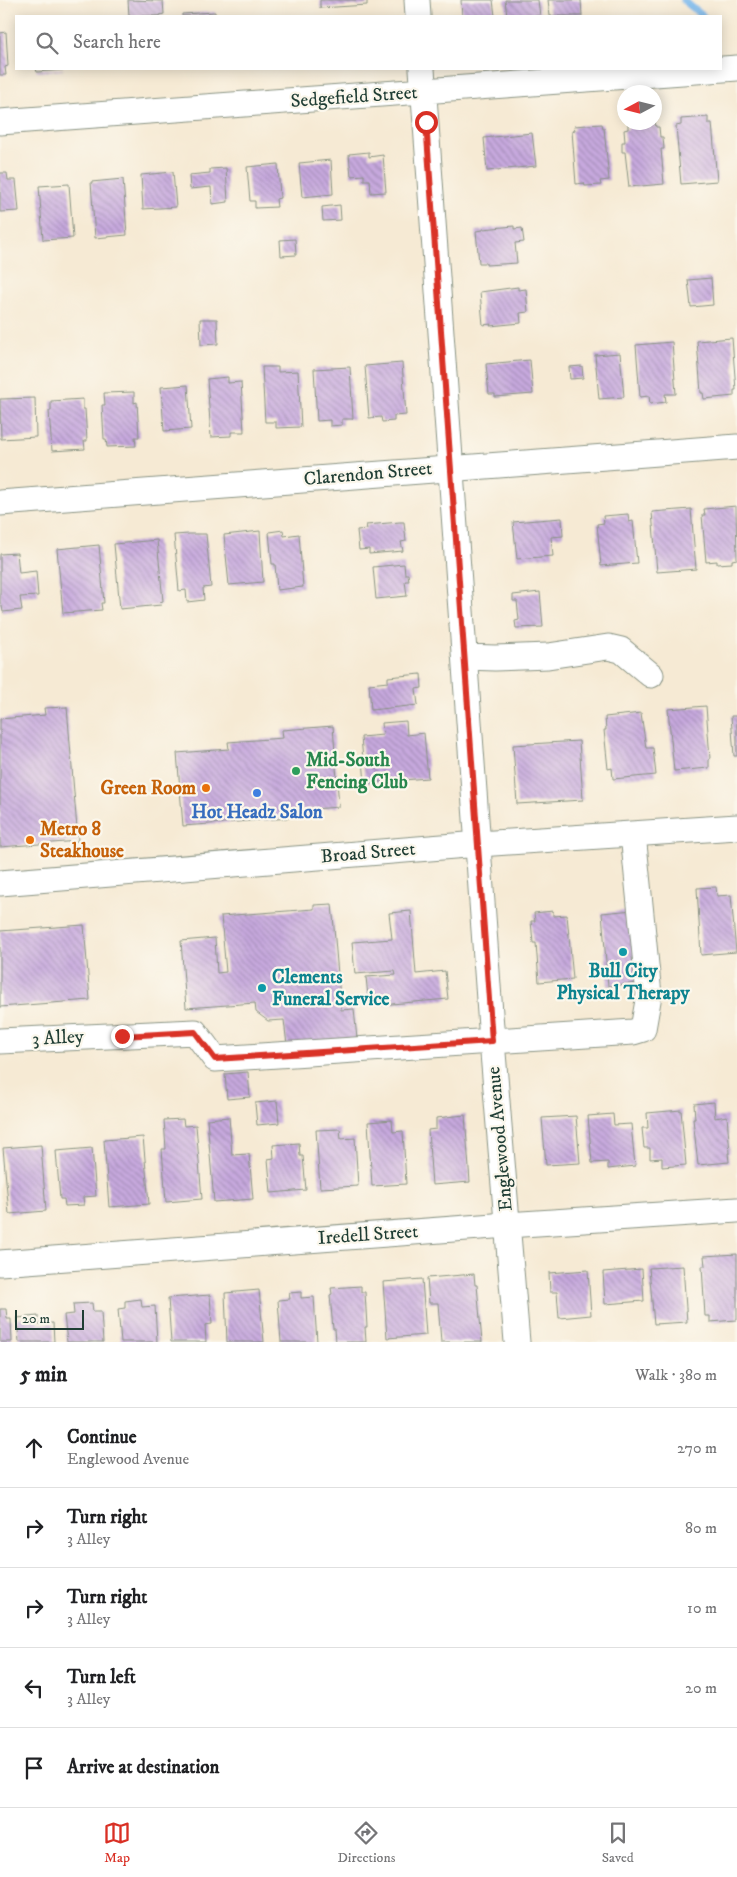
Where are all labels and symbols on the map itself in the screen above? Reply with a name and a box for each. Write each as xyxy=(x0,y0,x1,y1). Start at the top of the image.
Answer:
street label: Sedgefield Street xyxy=(290,81,418,113)
north arrow xyxy=(617,85,662,130)
route start xyxy=(415,111,438,134)
street label: Clarendon Street xyxy=(303,457,433,491)
place label: Mid-South Fencing Club xyxy=(306,749,408,794)
marker: Mid-South Fencing Club xyxy=(290,765,302,777)
place label: Green Room xyxy=(101,777,197,800)
marker: Green Room xyxy=(200,782,212,794)
marker: Hot Headz Salon xyxy=(251,787,263,799)
place label: Hot Headz Salon xyxy=(191,801,324,824)
place label: Metro 8 Steakhouse xyxy=(40,818,124,863)
marker: Metro 8 Steakhouse xyxy=(24,834,36,846)
street label: Broad Street xyxy=(320,837,416,869)
marker: Bull City Physical Therapy xyxy=(617,946,629,958)
place label: Bull City Physical Therapy xyxy=(557,960,690,1005)
place label: Clements Funeral Service xyxy=(272,966,390,1011)
marker: Clements Funeral Service xyxy=(256,982,268,994)
street label: 3 Alley xyxy=(32,1025,85,1051)
route end xyxy=(111,1025,134,1048)
street label: Englewood Avenue xyxy=(482,1066,518,1212)
street label: Iredell Street xyxy=(317,1220,419,1250)
scale bar xyxy=(15,1307,84,1330)

